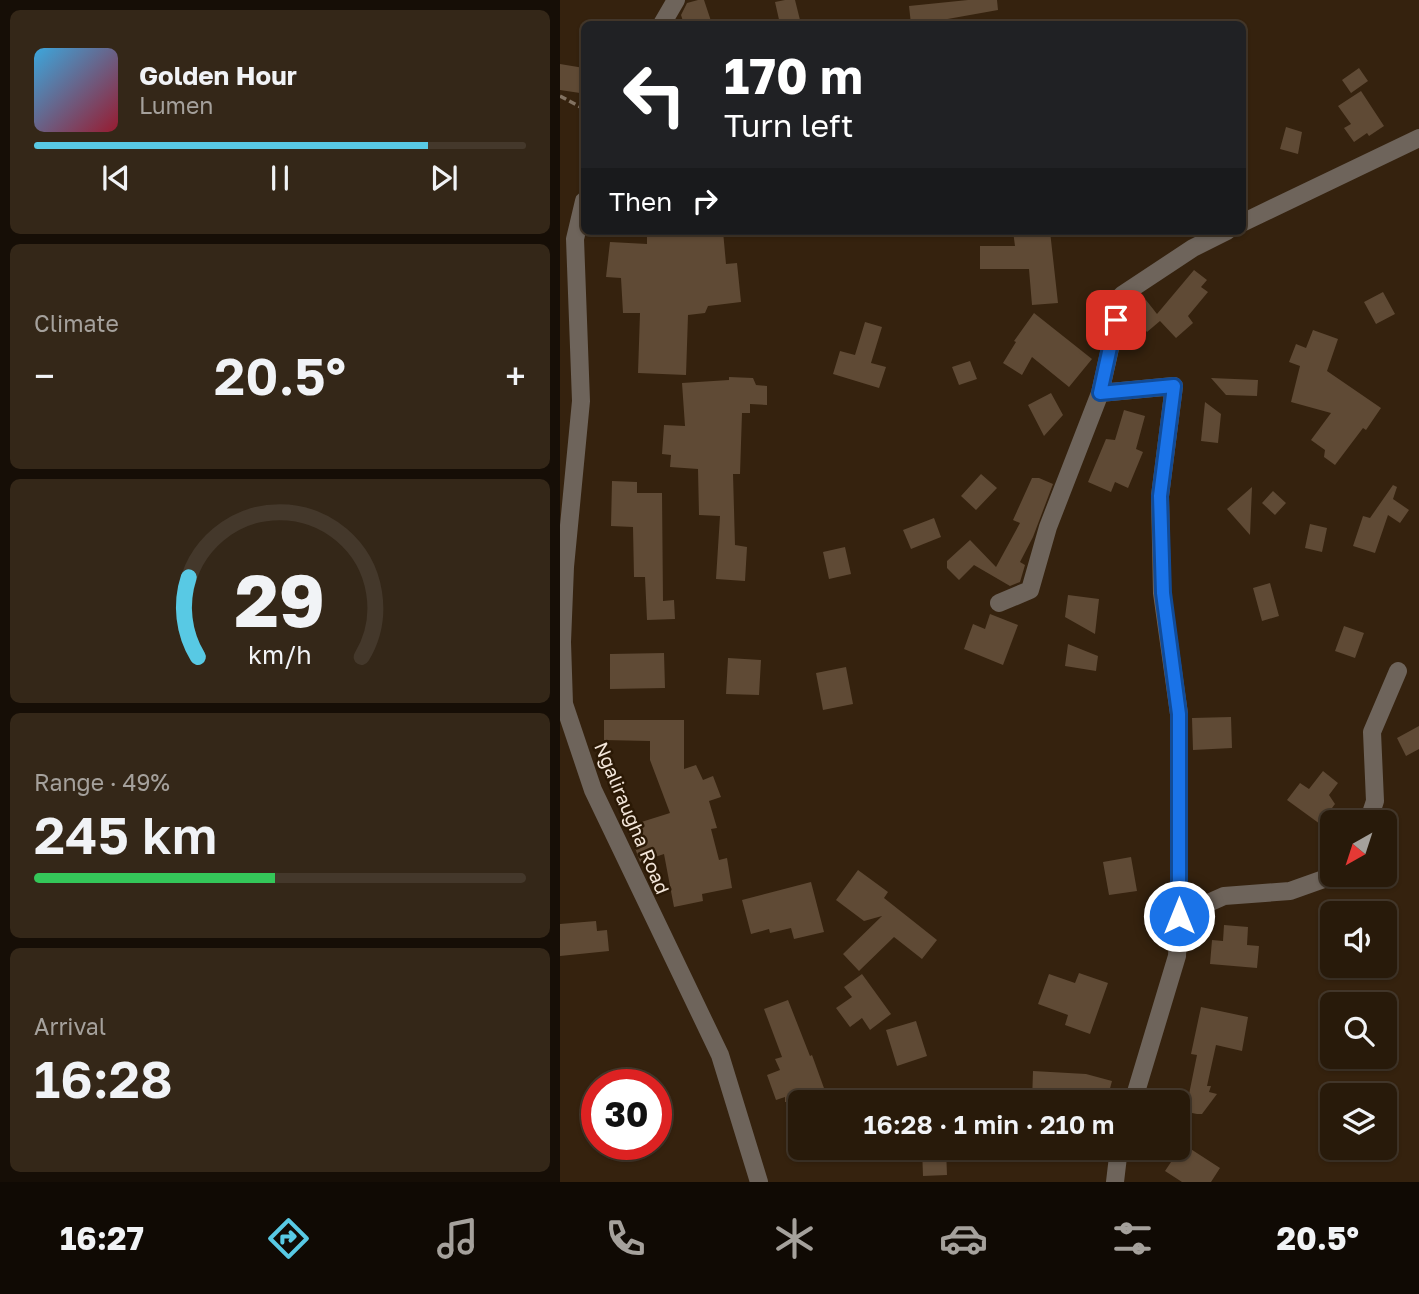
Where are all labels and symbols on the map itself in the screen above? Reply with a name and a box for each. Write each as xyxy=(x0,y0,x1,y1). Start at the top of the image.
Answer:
pin xyxy=(1086,290,1146,350)
street label: Ngaliraugha Road xyxy=(590,738,675,897)
north arrow xyxy=(1320,810,1396,887)
position arrow xyxy=(1142,879,1216,953)
speed limit sign: 30 xyxy=(581,1069,672,1160)

